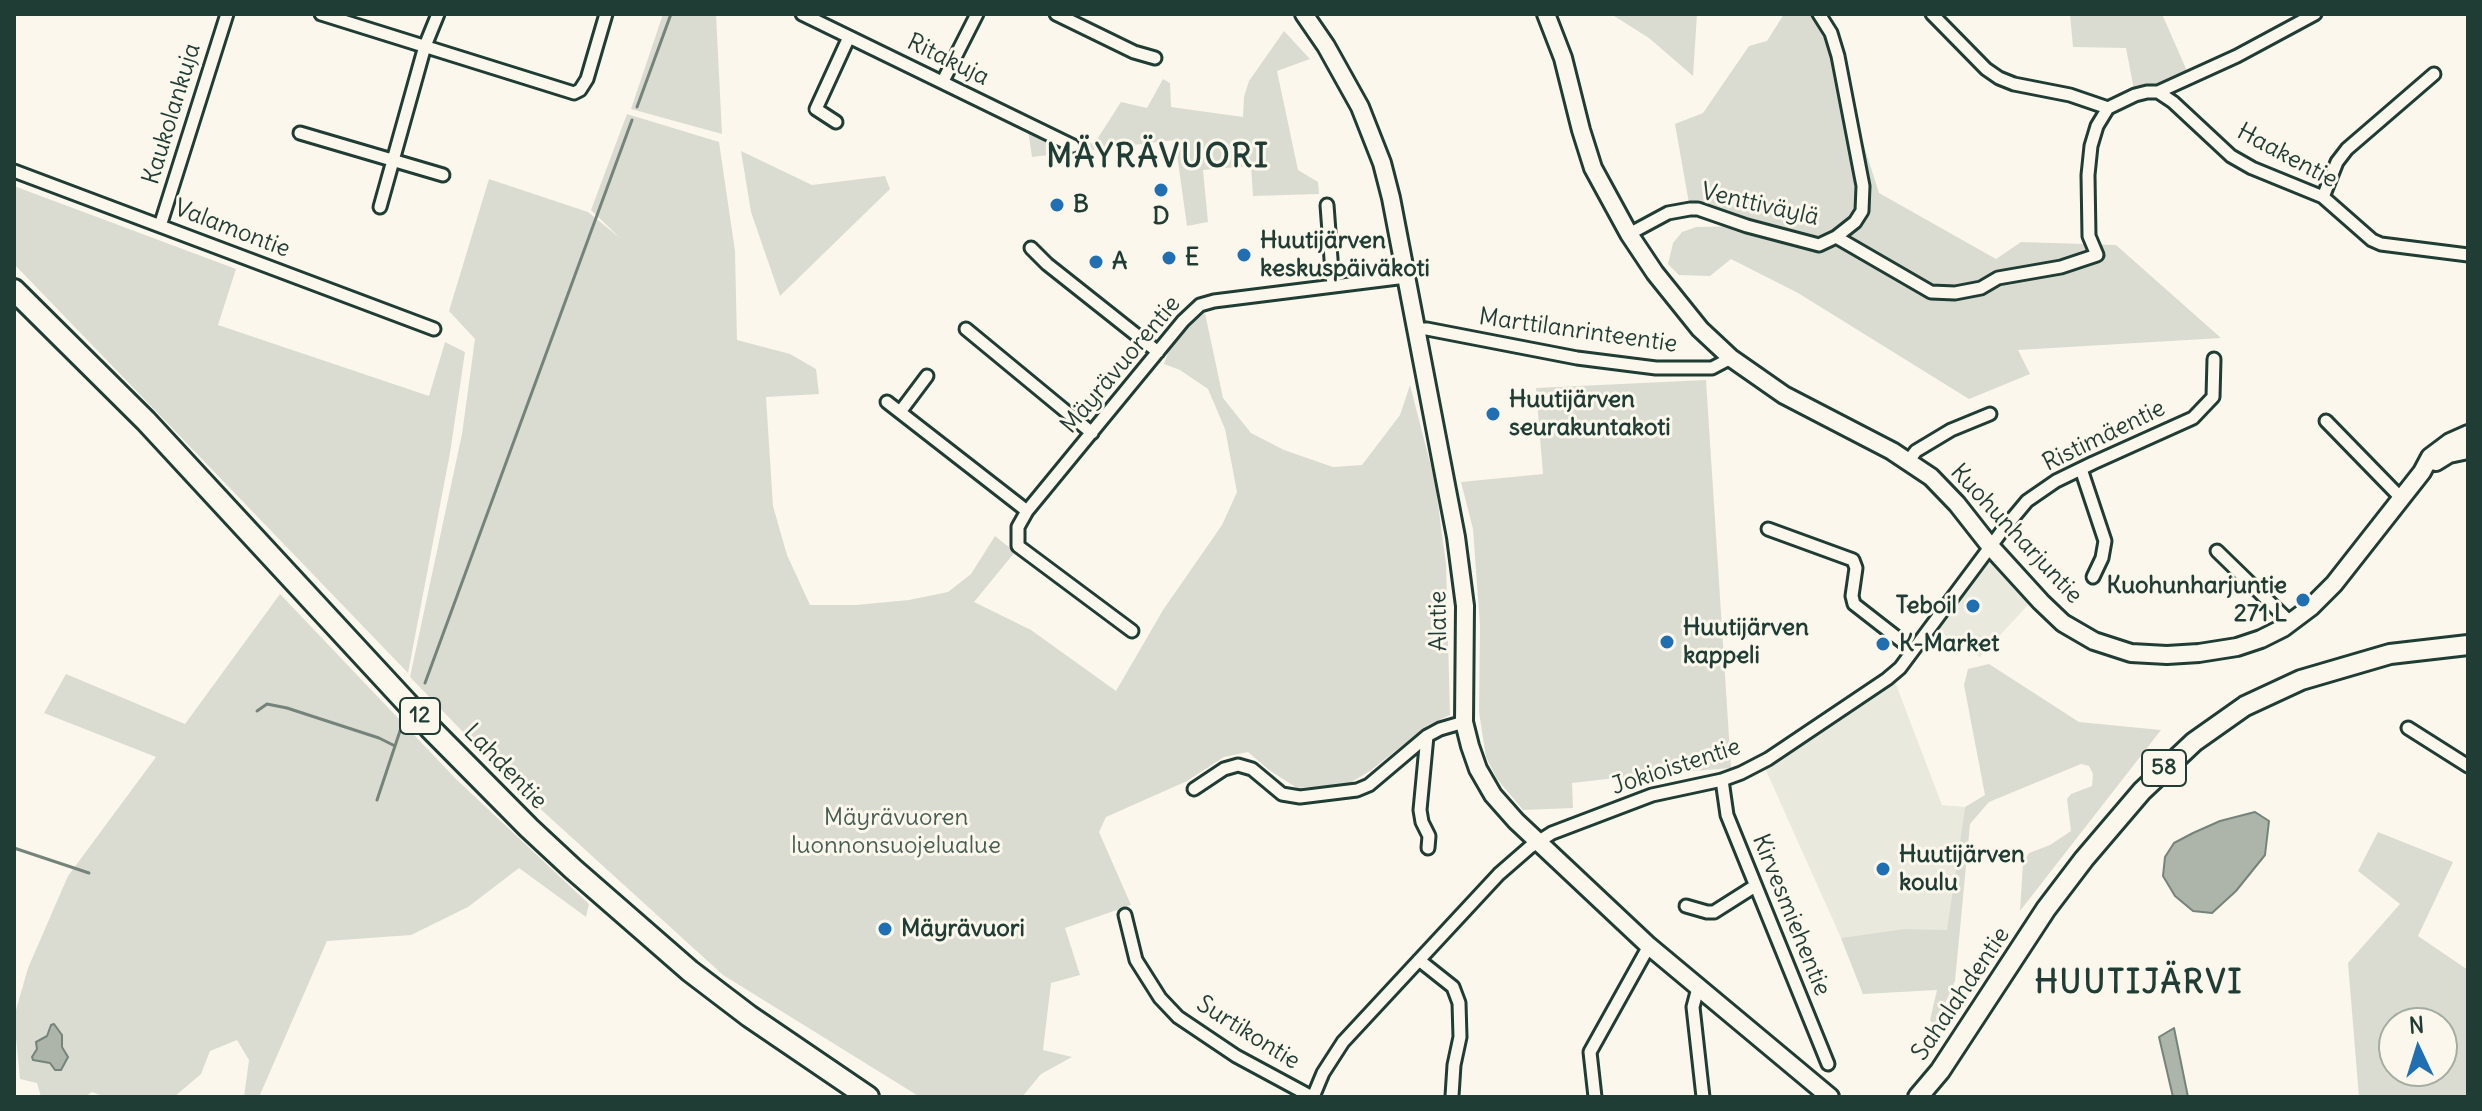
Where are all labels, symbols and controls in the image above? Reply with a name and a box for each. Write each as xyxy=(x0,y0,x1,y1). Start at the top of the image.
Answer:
street label: Ritakuja xyxy=(902,28,994,92)
street label: Kaukolankuja xyxy=(137,40,207,188)
street label: Haakentie xyxy=(2232,118,2342,194)
district label: MÄYRÄVUORI xyxy=(1046,139,1270,177)
street label: Venttiväylä xyxy=(1698,177,1822,233)
marker: D xyxy=(1152,181,1170,199)
place label: B xyxy=(1073,191,1089,219)
street label: Valamontie xyxy=(170,194,294,264)
marker: B xyxy=(1048,196,1066,214)
place label: D xyxy=(1152,203,1170,231)
place label: Huutijärven keskuspäiväkoti xyxy=(1260,227,1430,283)
place label: E xyxy=(1185,244,1199,272)
marker: Huutijärven keskuspäiväkoti xyxy=(1235,246,1253,264)
place label: A xyxy=(1112,248,1127,276)
marker: E xyxy=(1160,249,1178,267)
marker: A xyxy=(1087,253,1105,271)
street label: Mäyrävuorentie xyxy=(1055,290,1187,440)
street label: Marttilanrinteentie xyxy=(1477,303,1679,359)
place label: Huutijärven seurakuntakoti xyxy=(1509,386,1671,442)
street label: Ristimäentie xyxy=(2038,394,2170,478)
marker: Huutijärven seurakuntakoti xyxy=(1484,405,1502,423)
street label: Kuohunharjuntie xyxy=(1944,458,2088,610)
place label: Kuohunharjuntie 271 L xyxy=(2107,572,2287,628)
street label: Alatie xyxy=(1424,590,1454,652)
marker: Kuohunharjuntie 271 L xyxy=(2294,591,2312,609)
place label: Teboil xyxy=(1896,592,1957,620)
marker: Teboil xyxy=(1964,597,1982,615)
place label: Huutijärven kappeli xyxy=(1683,614,1809,670)
place label: K-Market xyxy=(1899,630,1999,658)
marker: Huutijärven kappeli xyxy=(1658,633,1676,651)
marker: K-Market xyxy=(1874,635,1892,653)
road number: 12 xyxy=(400,698,440,734)
street label: Lahdentie xyxy=(457,718,553,816)
street label: Jokioistentie xyxy=(1608,733,1744,801)
road number: 58 xyxy=(2142,750,2186,786)
park label: Mäyrävuoren luonnonsuojelualue xyxy=(791,804,1001,860)
street label: Kirvesmiehentie xyxy=(1745,830,1837,1000)
place label: Huutijärven koulu xyxy=(1899,841,2025,897)
marker: Huutijärven koulu xyxy=(1874,860,1892,878)
place label: Mäyrävuori xyxy=(901,915,1025,943)
marker: Mäyrävuori xyxy=(876,920,894,938)
street label: Sahalahdentie xyxy=(1906,922,2016,1066)
district label: HUUTIJÄRVI xyxy=(2035,965,2243,1003)
street label: Surtikontie xyxy=(1191,990,1305,1076)
north arrow xyxy=(2378,1007,2458,1087)
text: N xyxy=(2408,1011,2425,1040)

